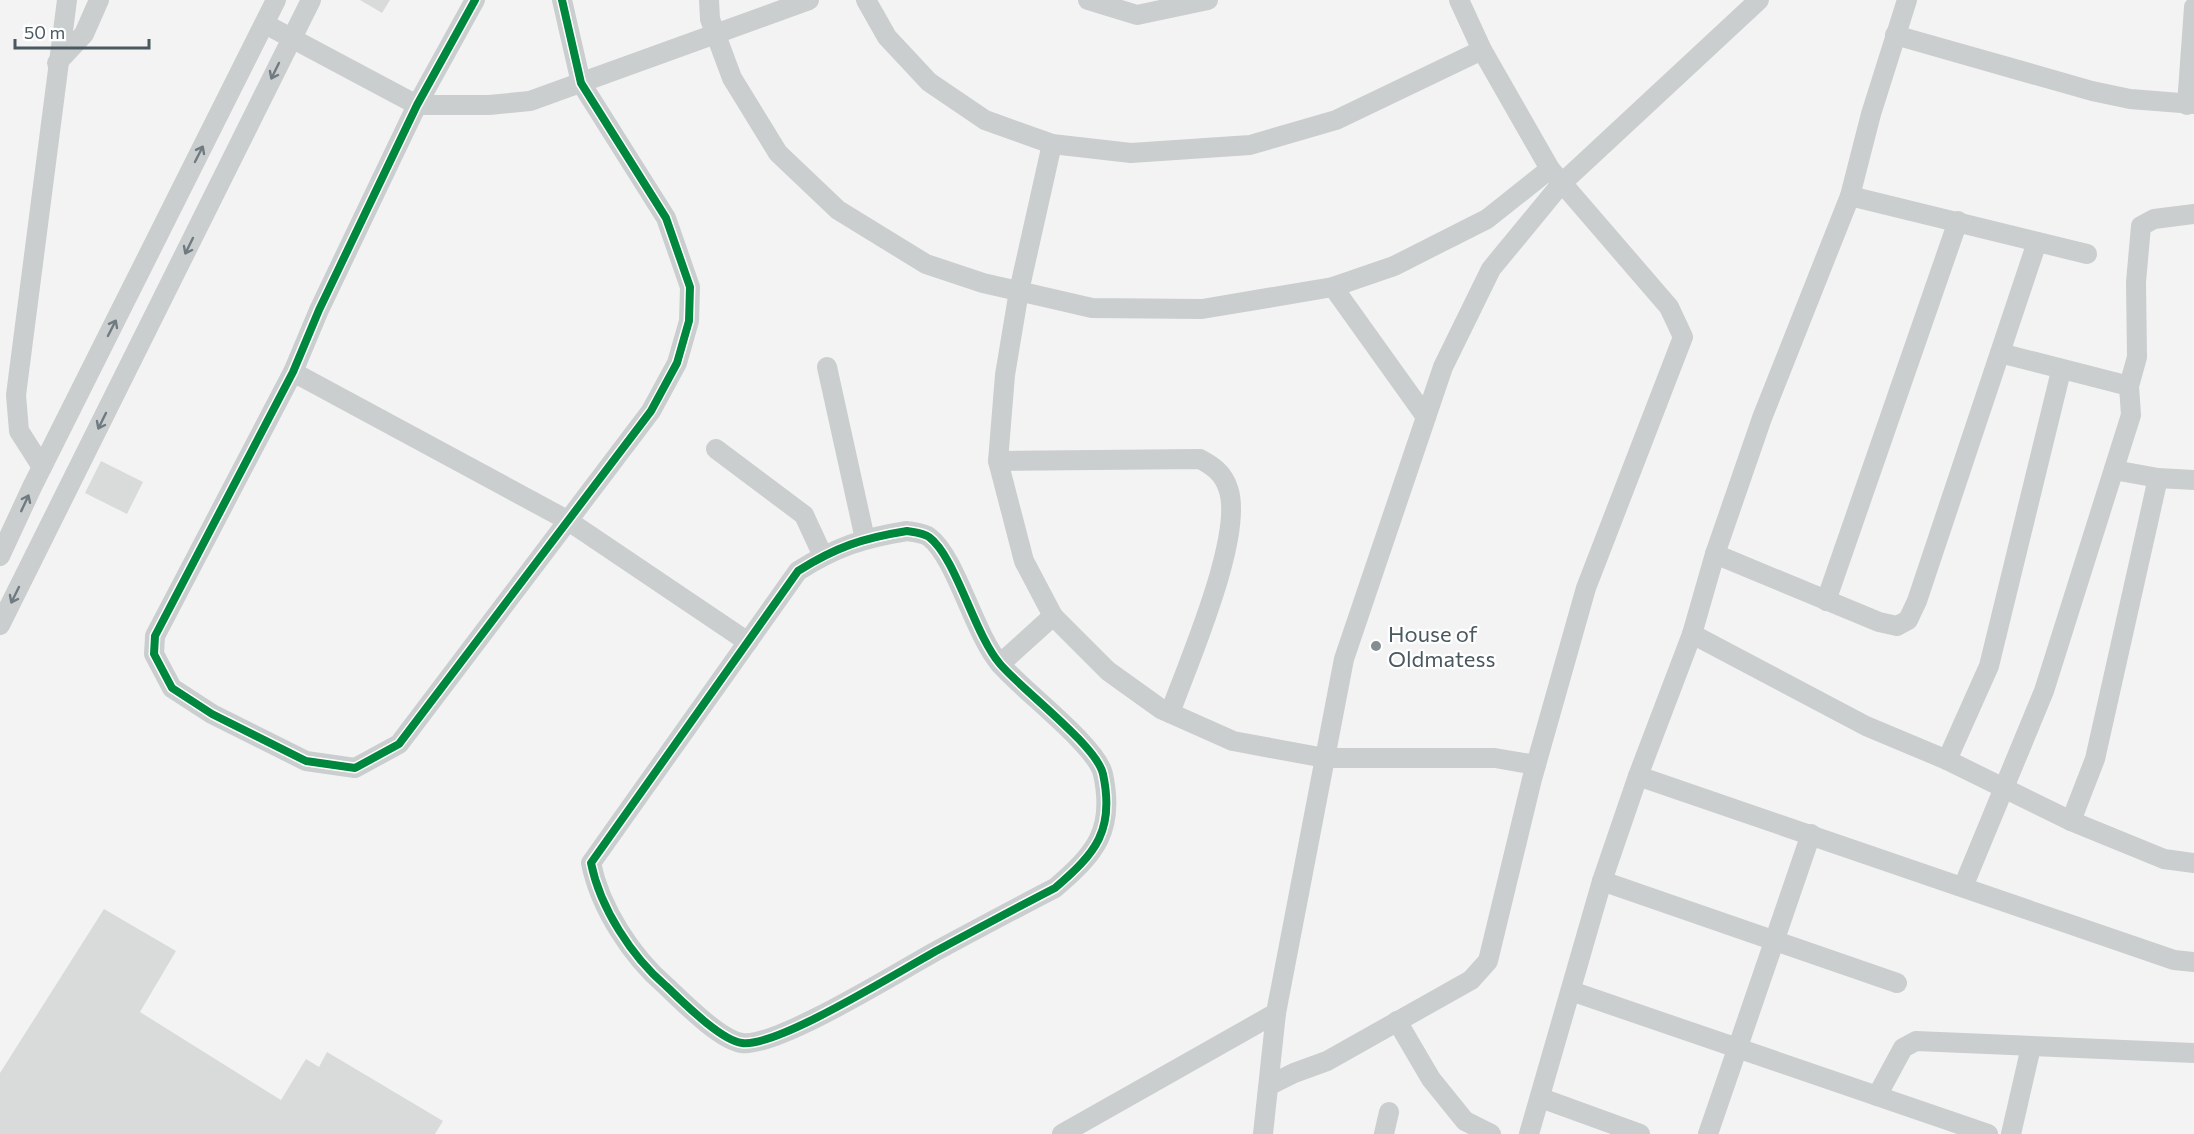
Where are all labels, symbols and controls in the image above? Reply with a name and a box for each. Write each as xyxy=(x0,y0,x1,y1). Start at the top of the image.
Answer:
scale bar xyxy=(15,12,148,50)
text: 50 m xyxy=(24,21,65,43)
one-way arrow xyxy=(269,62,281,80)
one-way arrow xyxy=(194,145,206,163)
one-way arrow xyxy=(182,236,194,254)
one-way arrow xyxy=(106,320,118,338)
one-way arrow xyxy=(96,411,107,429)
one-way arrow xyxy=(19,494,31,512)
one-way arrow xyxy=(8,586,20,604)
place label: House of Oldmatess xyxy=(1388,620,1495,672)
marker: House of Oldmatess xyxy=(1369,639,1383,653)

